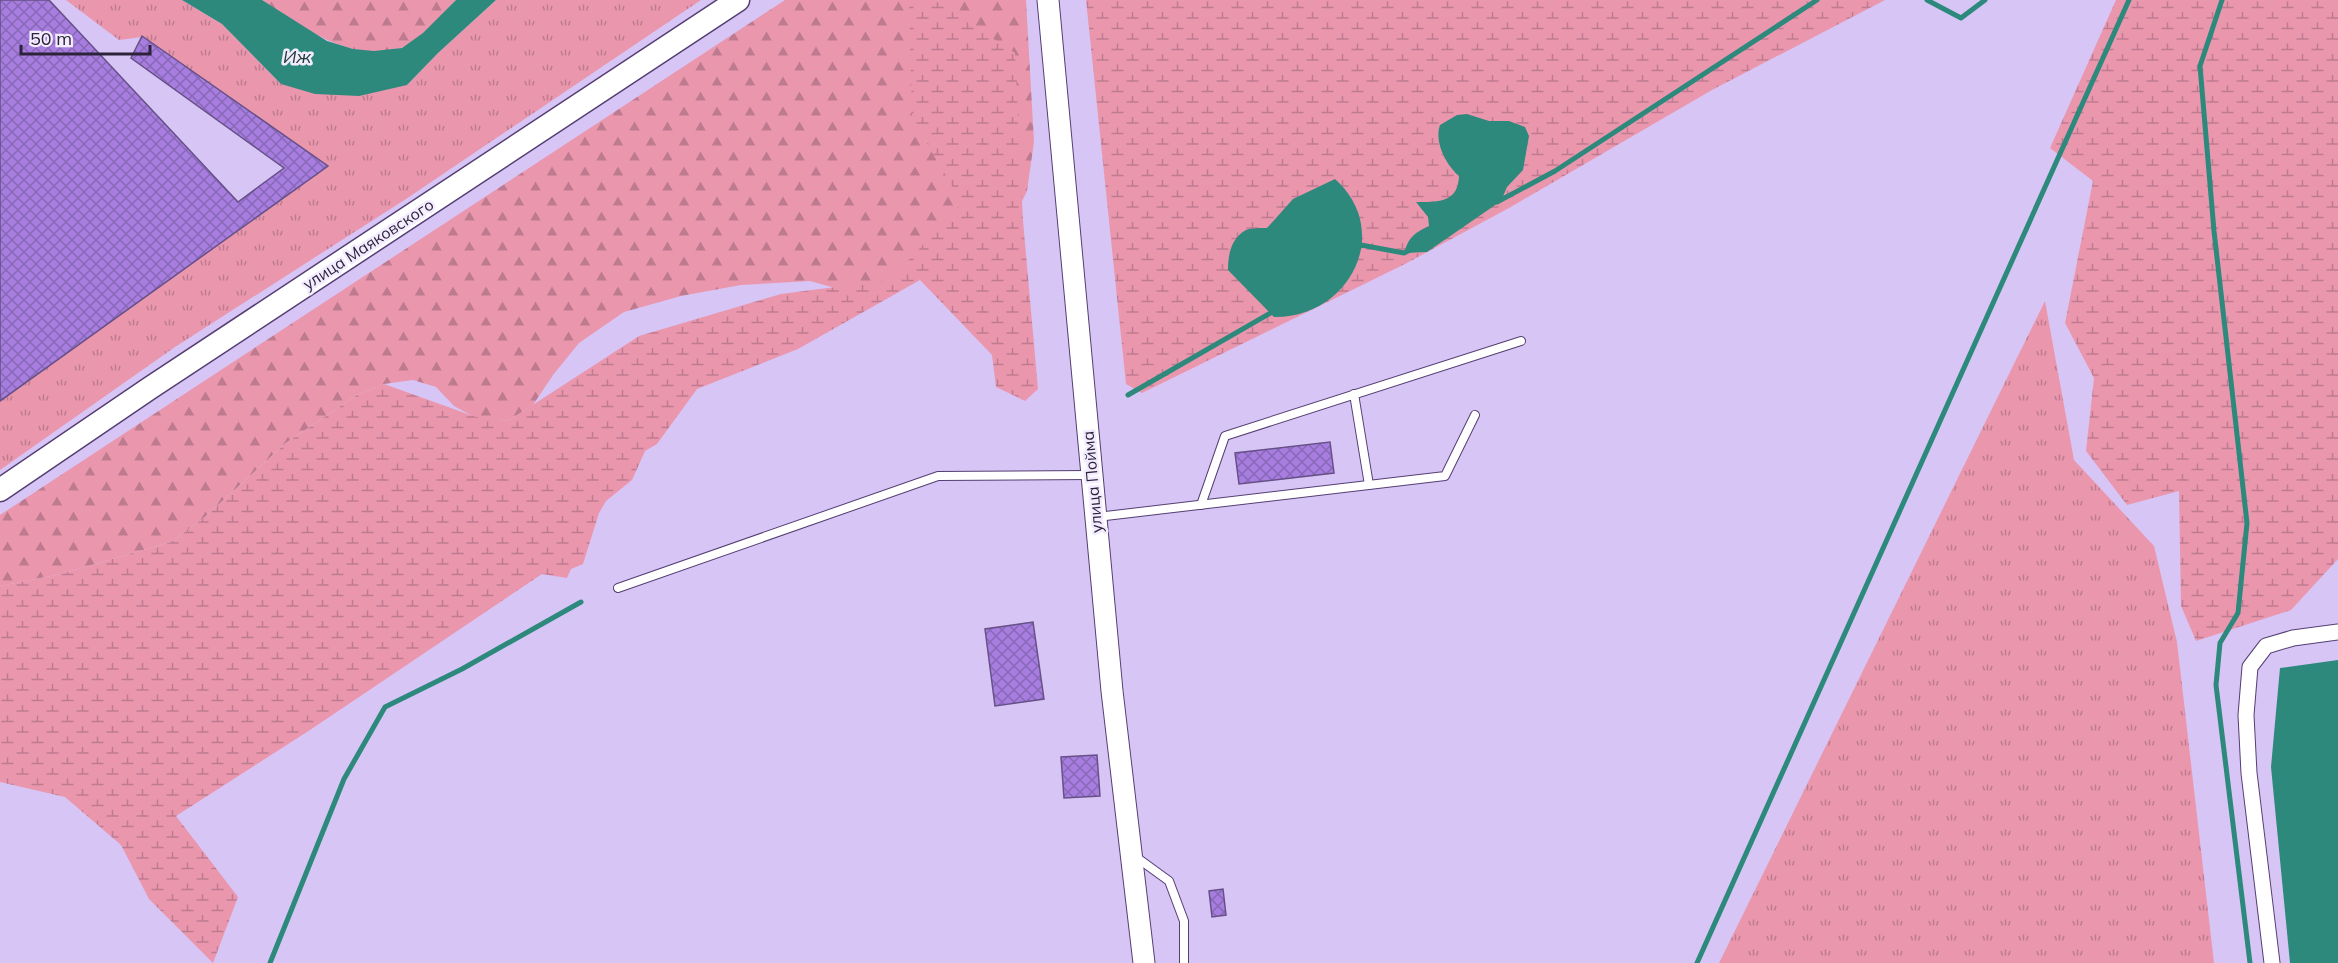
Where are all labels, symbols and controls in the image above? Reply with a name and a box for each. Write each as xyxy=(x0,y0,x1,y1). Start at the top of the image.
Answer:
scale bar xyxy=(21,18,150,56)
text: 50 m xyxy=(30,27,72,50)
water label: Иж xyxy=(283,45,311,68)
street label: улица Маяковского xyxy=(299,194,437,294)
street label: улица Пойма xyxy=(1078,430,1106,534)

